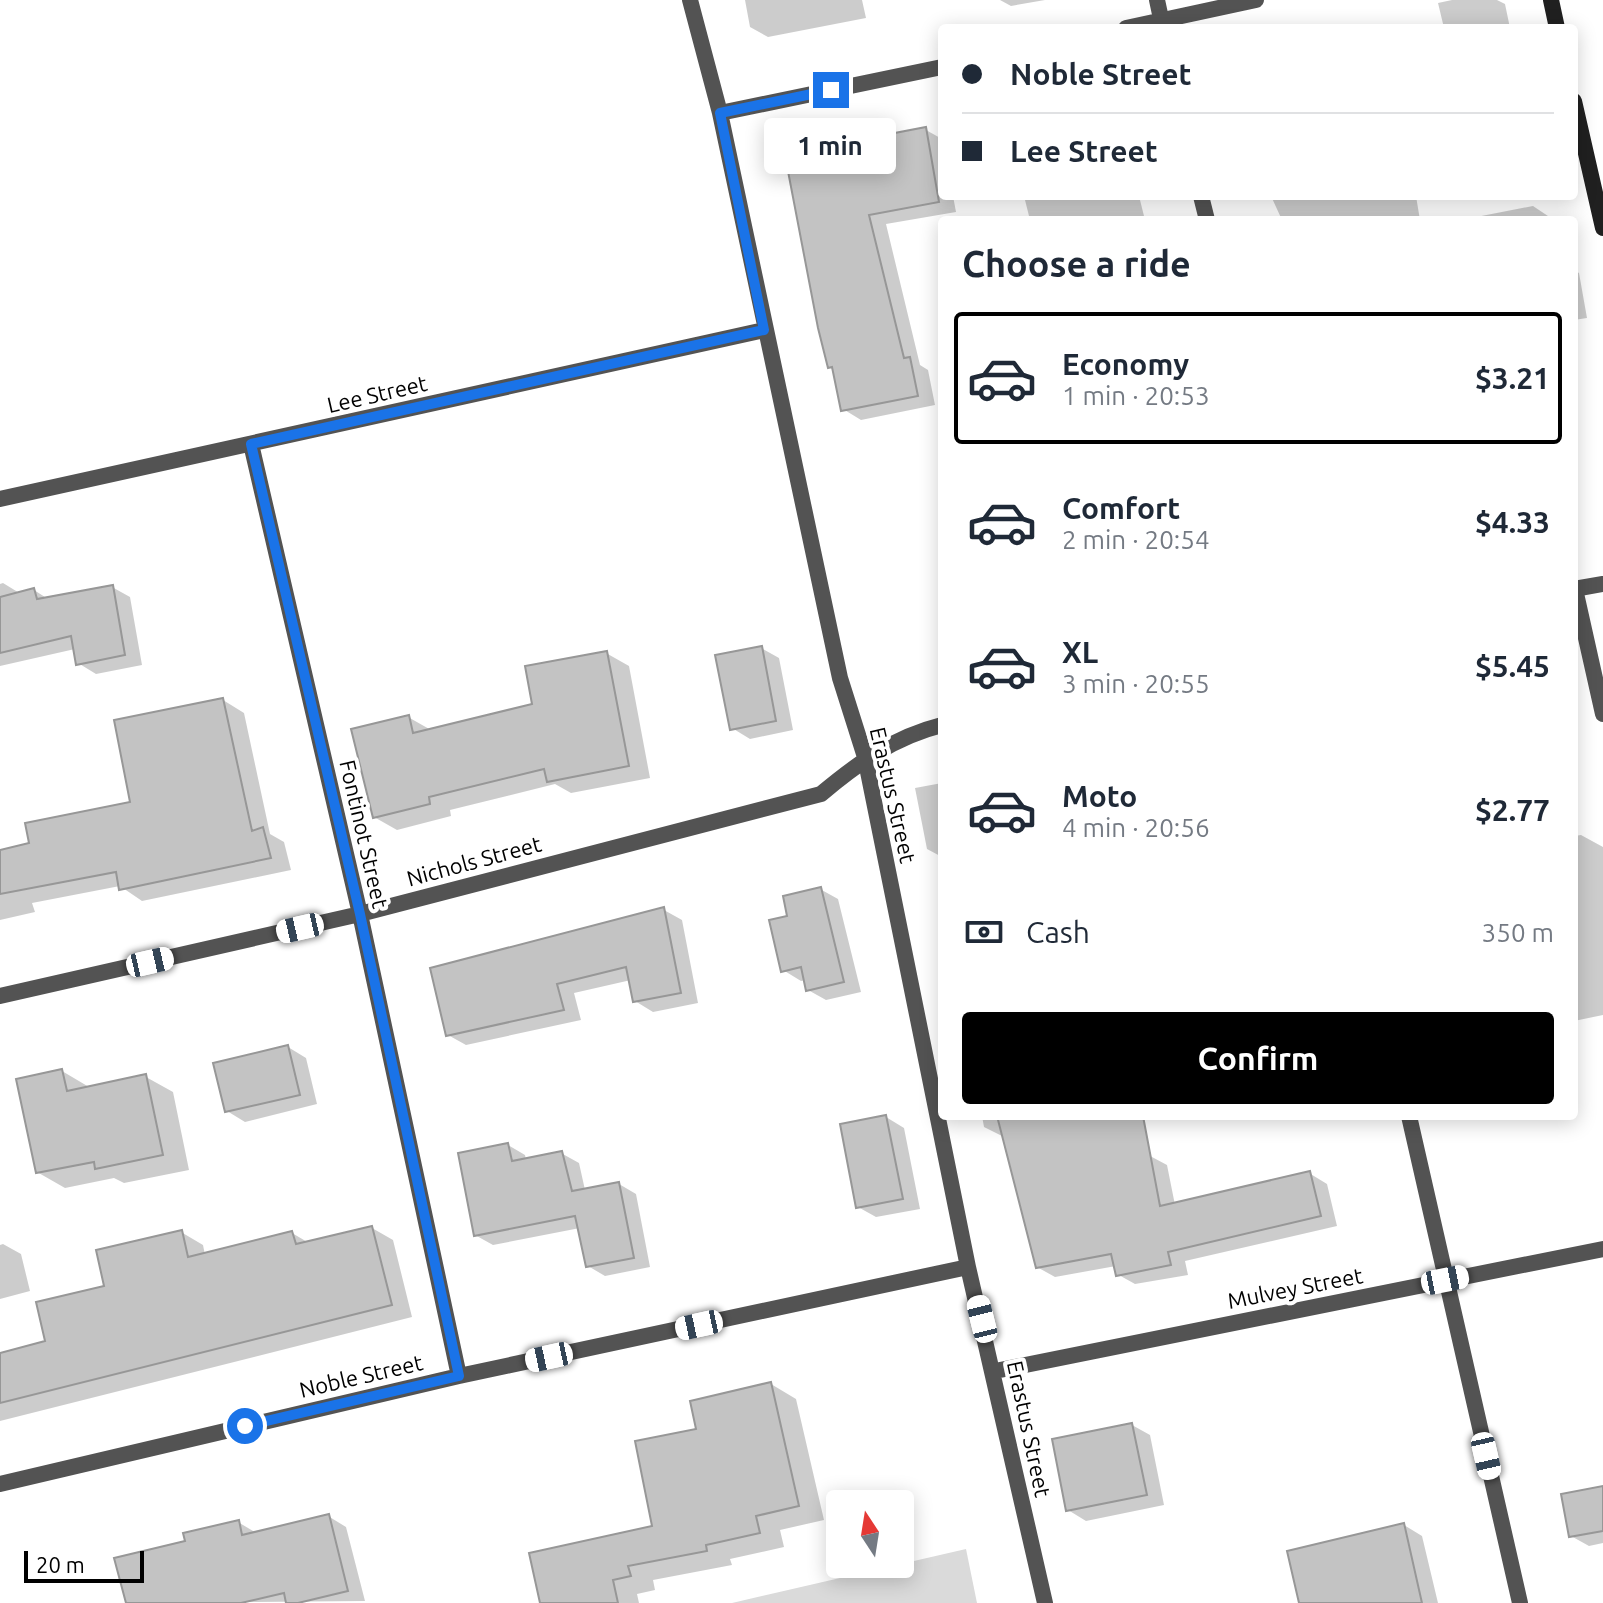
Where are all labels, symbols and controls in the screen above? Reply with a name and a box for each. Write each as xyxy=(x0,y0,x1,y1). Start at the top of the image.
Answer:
text: Noble Street xyxy=(1010,57,1191,91)
route end xyxy=(813,72,849,108)
callout: 1 min xyxy=(765,118,897,174)
text: 1 min xyxy=(797,131,863,160)
text: Lee Street xyxy=(1010,134,1158,168)
text: Choose a ride xyxy=(962,243,1191,284)
icon: car xyxy=(966,342,1038,414)
text: Economy xyxy=(1062,347,1189,381)
text: $3.21 xyxy=(1475,361,1550,395)
street label: Lee Street xyxy=(324,370,430,417)
text: 1 min · 20:53 xyxy=(1062,381,1210,410)
icon: car xyxy=(966,486,1038,558)
text: Comfort xyxy=(1062,491,1180,525)
text: $4.33 xyxy=(1475,505,1550,539)
text: 2 min · 20:54 xyxy=(1062,525,1210,554)
icon: car xyxy=(966,630,1038,702)
text: XL xyxy=(1062,635,1098,669)
text: $5.45 xyxy=(1475,649,1550,683)
text: 3 min · 20:55 xyxy=(1062,669,1210,698)
street label: Erastus Street xyxy=(866,724,921,866)
street label: Fontinot Street xyxy=(335,757,394,911)
icon: car xyxy=(966,774,1038,846)
text: Moto xyxy=(1062,779,1137,813)
text: $2.77 xyxy=(1475,793,1550,827)
text: 4 min · 20:56 xyxy=(1062,813,1210,842)
street label: Nichols Street xyxy=(404,830,544,891)
icon: cash xyxy=(962,910,1006,954)
car xyxy=(274,911,326,945)
text: Cash xyxy=(1026,915,1090,949)
text: 350 m xyxy=(1482,918,1554,947)
car xyxy=(124,945,176,979)
button: Confirm xyxy=(962,1012,1554,1104)
street label: Mulvey Street xyxy=(1225,1262,1365,1313)
car xyxy=(1419,1264,1471,1296)
car xyxy=(965,1293,999,1345)
car xyxy=(673,1308,725,1342)
car xyxy=(523,1340,575,1374)
street label: Noble Street xyxy=(297,1349,425,1402)
street label: Erastus Street xyxy=(1003,1358,1056,1500)
route start xyxy=(227,1408,263,1444)
car xyxy=(1469,1430,1503,1482)
north arrow xyxy=(826,1490,914,1578)
map controls xyxy=(826,1490,914,1578)
scale bar xyxy=(24,1547,144,1583)
text: 20 m xyxy=(36,1552,85,1577)

